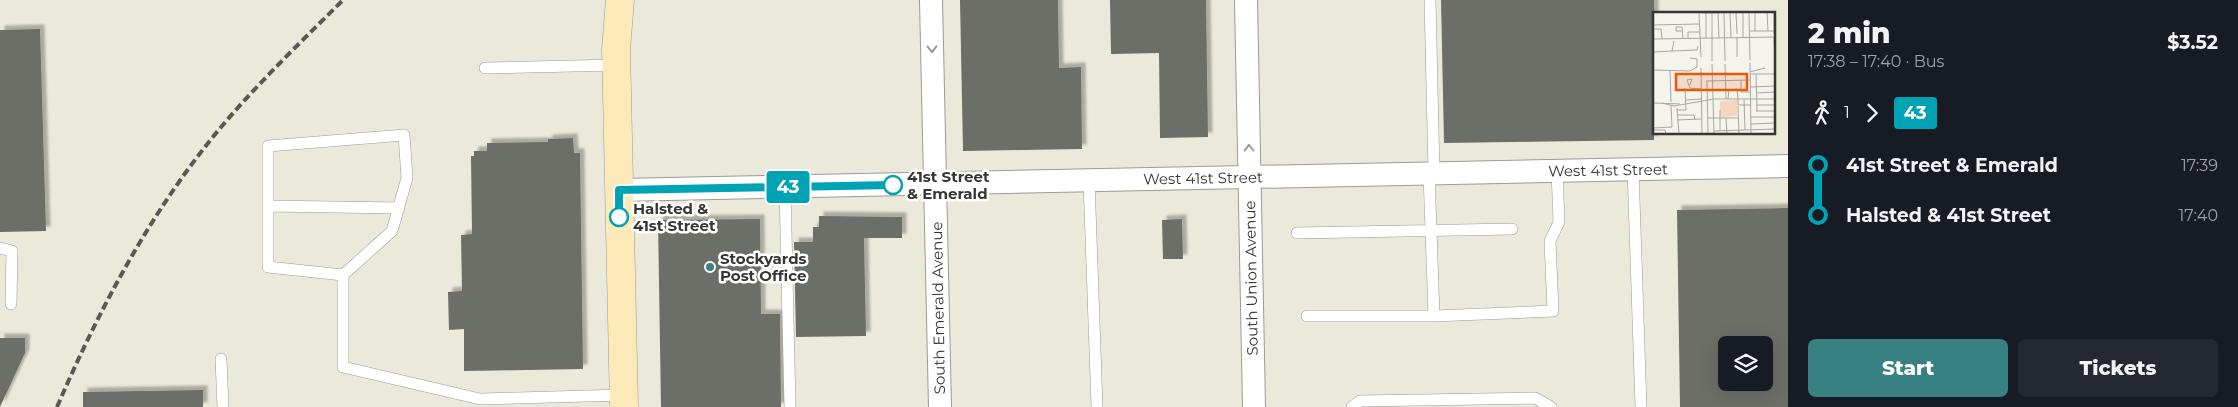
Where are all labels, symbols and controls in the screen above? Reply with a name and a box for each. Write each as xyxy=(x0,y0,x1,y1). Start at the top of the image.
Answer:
inset map xyxy=(1653,12,1776,135)
text: 2 min xyxy=(1808,16,1890,50)
text: $3.52 xyxy=(2167,31,2218,54)
one-way arrow xyxy=(927,45,937,53)
text: 17:38 – 17:40 · Bus xyxy=(1808,52,1944,71)
icon: walk xyxy=(1808,99,1836,127)
icon: forward xyxy=(1858,99,1886,127)
text: 43 xyxy=(1904,102,1927,124)
text: 1 xyxy=(1844,103,1850,122)
one-way arrow xyxy=(1243,144,1254,152)
text: 41st Street & Emerald xyxy=(1846,154,2058,177)
text: 17:39 xyxy=(2181,156,2218,175)
street label: West 41st Street xyxy=(1548,159,1668,181)
place label: 41st Street & Emerald xyxy=(907,167,990,203)
street label: West 41st Street xyxy=(1143,167,1263,189)
line badge: 43 xyxy=(766,171,810,203)
marker: 41st Street & Emerald xyxy=(883,175,903,195)
text: 43 xyxy=(777,176,799,198)
place label: Halsted & 41st Street xyxy=(633,199,716,235)
street label: South Union Avenue xyxy=(1240,200,1262,356)
text: Halsted & 41st Street xyxy=(1846,204,2051,227)
text: 17:40 xyxy=(2179,206,2218,225)
marker: Halsted & 41st Street xyxy=(609,207,629,227)
street label: South Emerald Avenue xyxy=(927,221,949,395)
place label: Stockyards Post Office xyxy=(720,249,807,285)
marker: Stockyards Post Office xyxy=(704,261,716,273)
map controls xyxy=(1718,336,1773,391)
button: layers xyxy=(1718,336,1773,391)
button: Start xyxy=(1808,339,2008,397)
button: Tickets xyxy=(2018,339,2218,397)

